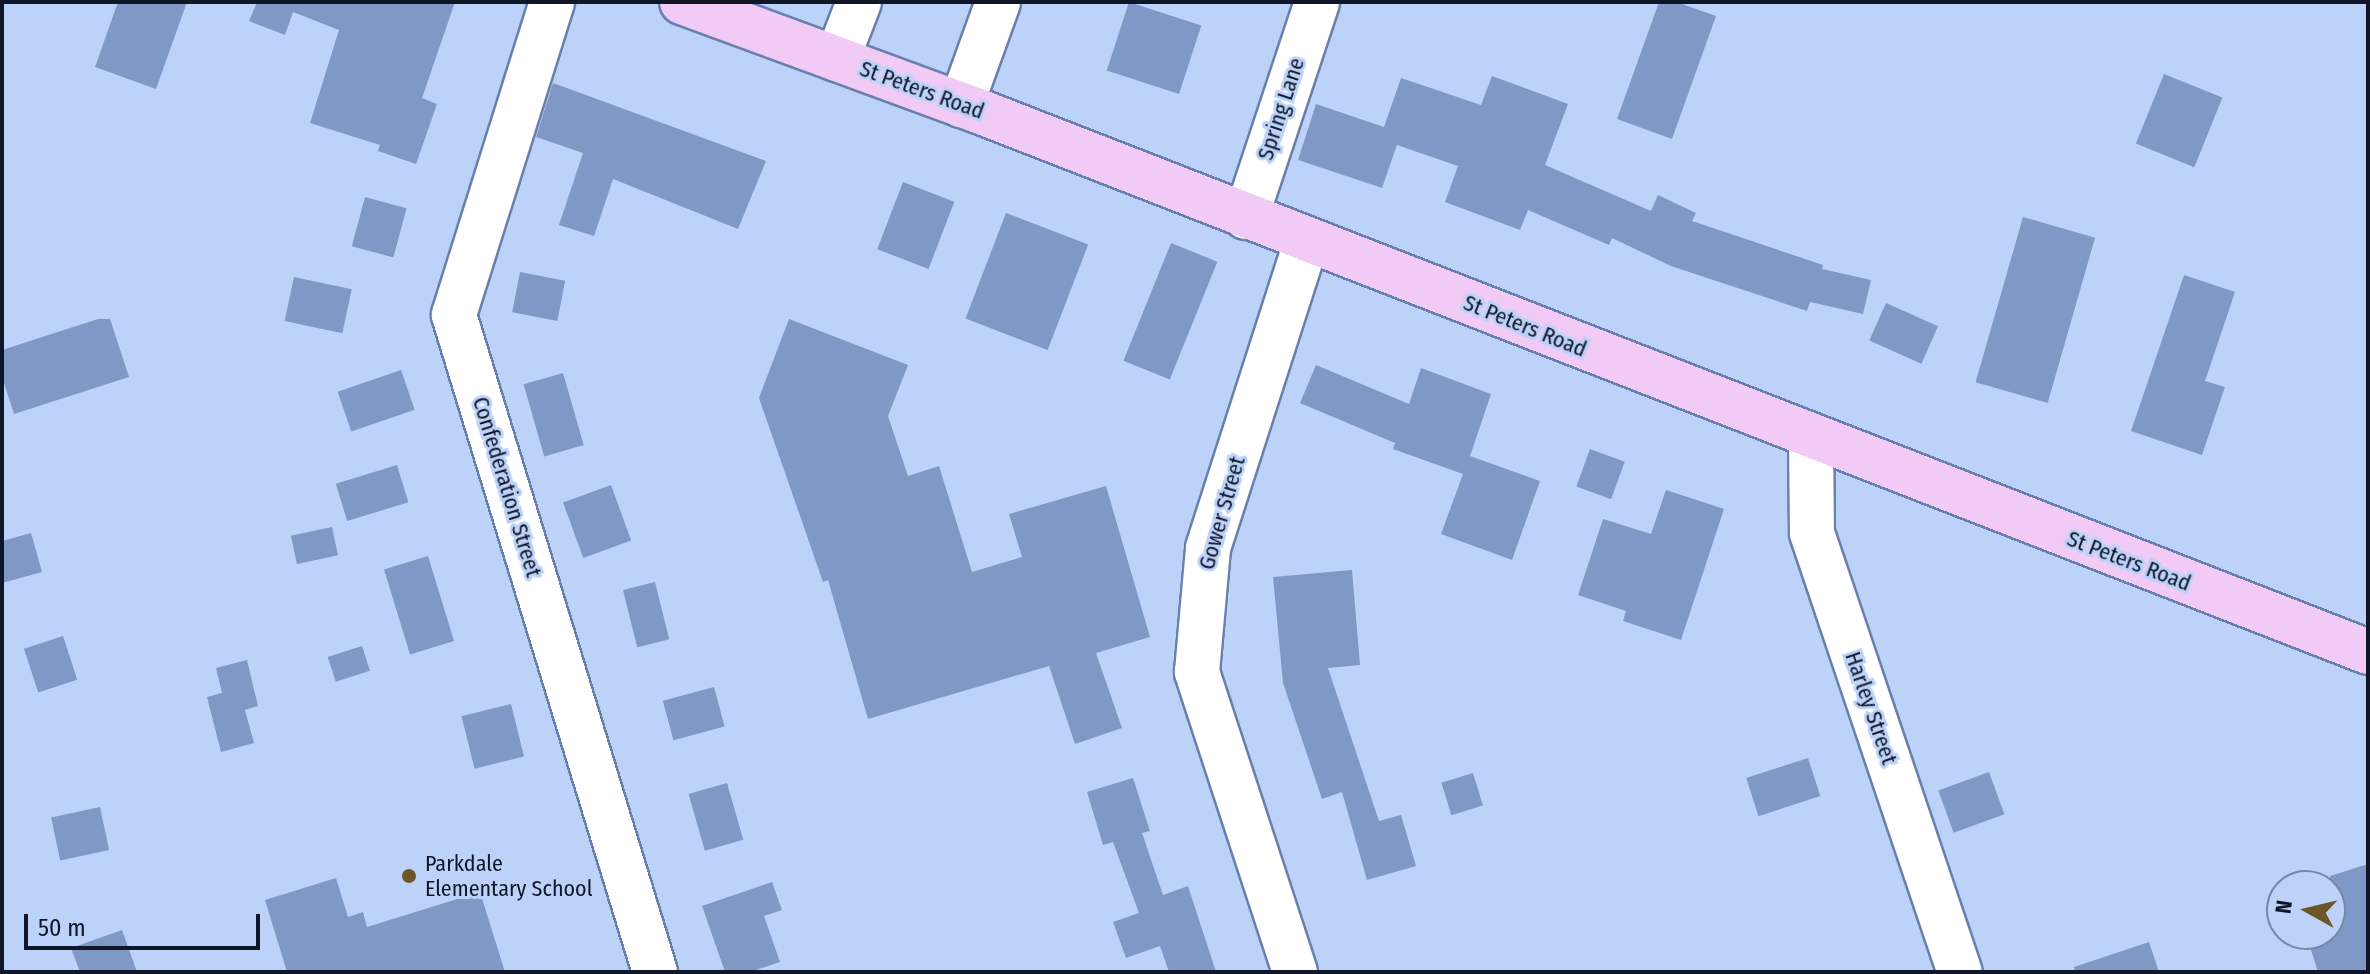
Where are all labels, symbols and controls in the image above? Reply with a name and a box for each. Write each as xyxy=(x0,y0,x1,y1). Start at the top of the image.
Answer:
street label: St Peters Road xyxy=(856,55,988,125)
street label: Spring Lane xyxy=(1252,55,1310,163)
street label: St Peters Road xyxy=(1460,289,1590,363)
street label: Confederation Street xyxy=(467,394,547,580)
street label: Gower Street xyxy=(1193,453,1251,573)
street label: St Peters Road xyxy=(2063,525,2195,597)
street label: Harley Street xyxy=(1839,648,1903,768)
place label: Parkdale Elementary School xyxy=(425,850,592,902)
marker: Parkdale Elementary School xyxy=(400,867,418,885)
north arrow xyxy=(2266,870,2346,950)
scale bar xyxy=(28,898,264,948)
text: N xyxy=(2269,898,2298,915)
text: 50 m xyxy=(38,914,86,942)

